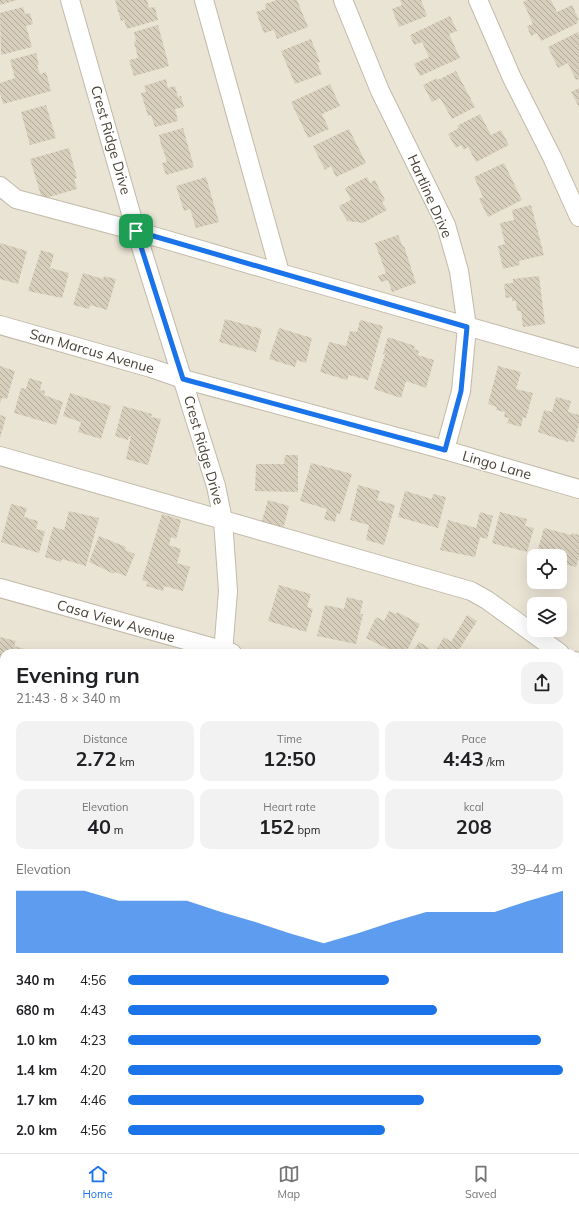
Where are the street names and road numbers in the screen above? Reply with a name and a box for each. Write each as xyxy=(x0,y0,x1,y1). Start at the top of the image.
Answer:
street label: Crest Ridge Drive xyxy=(87,83,135,197)
street label: Hartline Drive xyxy=(404,151,456,241)
street label: San Marcus Avenue xyxy=(28,325,156,377)
street label: Crest Ridge Drive xyxy=(180,393,228,507)
street label: Lingo Lane xyxy=(460,447,534,483)
street label: Casa View Avenue xyxy=(55,596,177,646)

